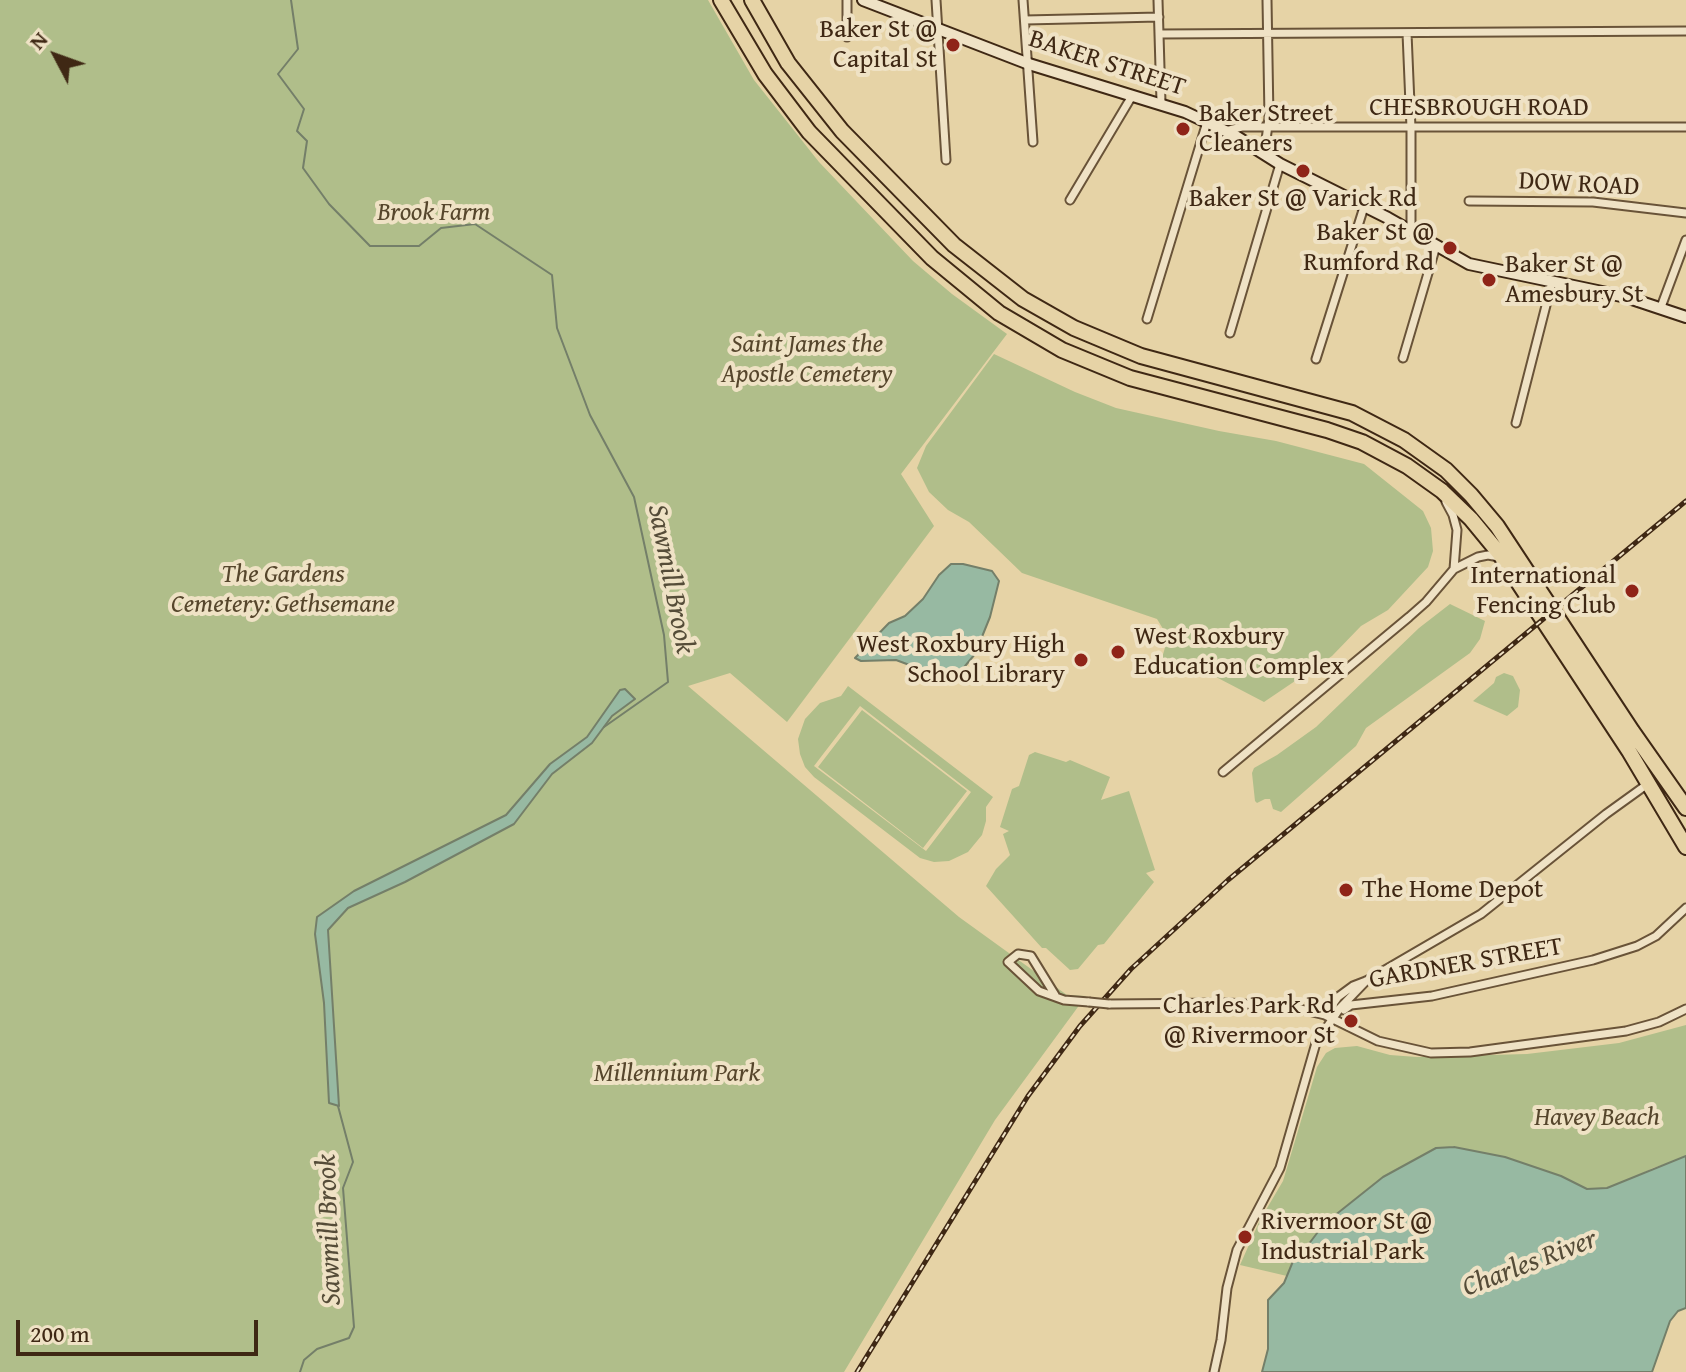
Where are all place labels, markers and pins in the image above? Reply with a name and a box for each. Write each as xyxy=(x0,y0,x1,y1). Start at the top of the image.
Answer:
place label: Baker St @ Capital St xyxy=(819,14,937,76)
marker: Baker St @ Capital St xyxy=(944,36,962,54)
place label: Baker Street Cleaners xyxy=(1199,98,1333,160)
marker: Baker Street Cleaners xyxy=(1174,120,1192,138)
marker: Baker St @ Varick Rd xyxy=(1294,162,1312,180)
place label: Baker St @ Varick Rd xyxy=(1189,183,1417,215)
place label: Baker St @ Rumford Rd xyxy=(1303,217,1434,278)
marker: Baker St @ Rumford Rd xyxy=(1441,239,1459,257)
place label: Baker St @ Amesbury St xyxy=(1505,249,1643,310)
marker: Baker St @ Amesbury St xyxy=(1480,271,1498,289)
place label: International Fencing Club xyxy=(1470,560,1616,622)
marker: International Fencing Club xyxy=(1623,582,1641,600)
place label: West Roxbury Education Complex xyxy=(1134,621,1344,682)
place label: West Roxbury High School Library xyxy=(857,629,1065,690)
marker: West Roxbury Education Complex xyxy=(1109,643,1127,661)
marker: West Roxbury High School Library xyxy=(1072,651,1090,669)
place label: The Home Depot xyxy=(1362,874,1543,906)
marker: The Home Depot xyxy=(1337,881,1355,899)
place label: Charles Park Rd @ Rivermoor St xyxy=(1163,990,1335,1052)
marker: Charles Park Rd @ Rivermoor St xyxy=(1342,1012,1360,1030)
place label: Rivermoor St @ Industrial Park xyxy=(1261,1206,1432,1268)
marker: Rivermoor St @ Industrial Park xyxy=(1236,1228,1254,1246)

